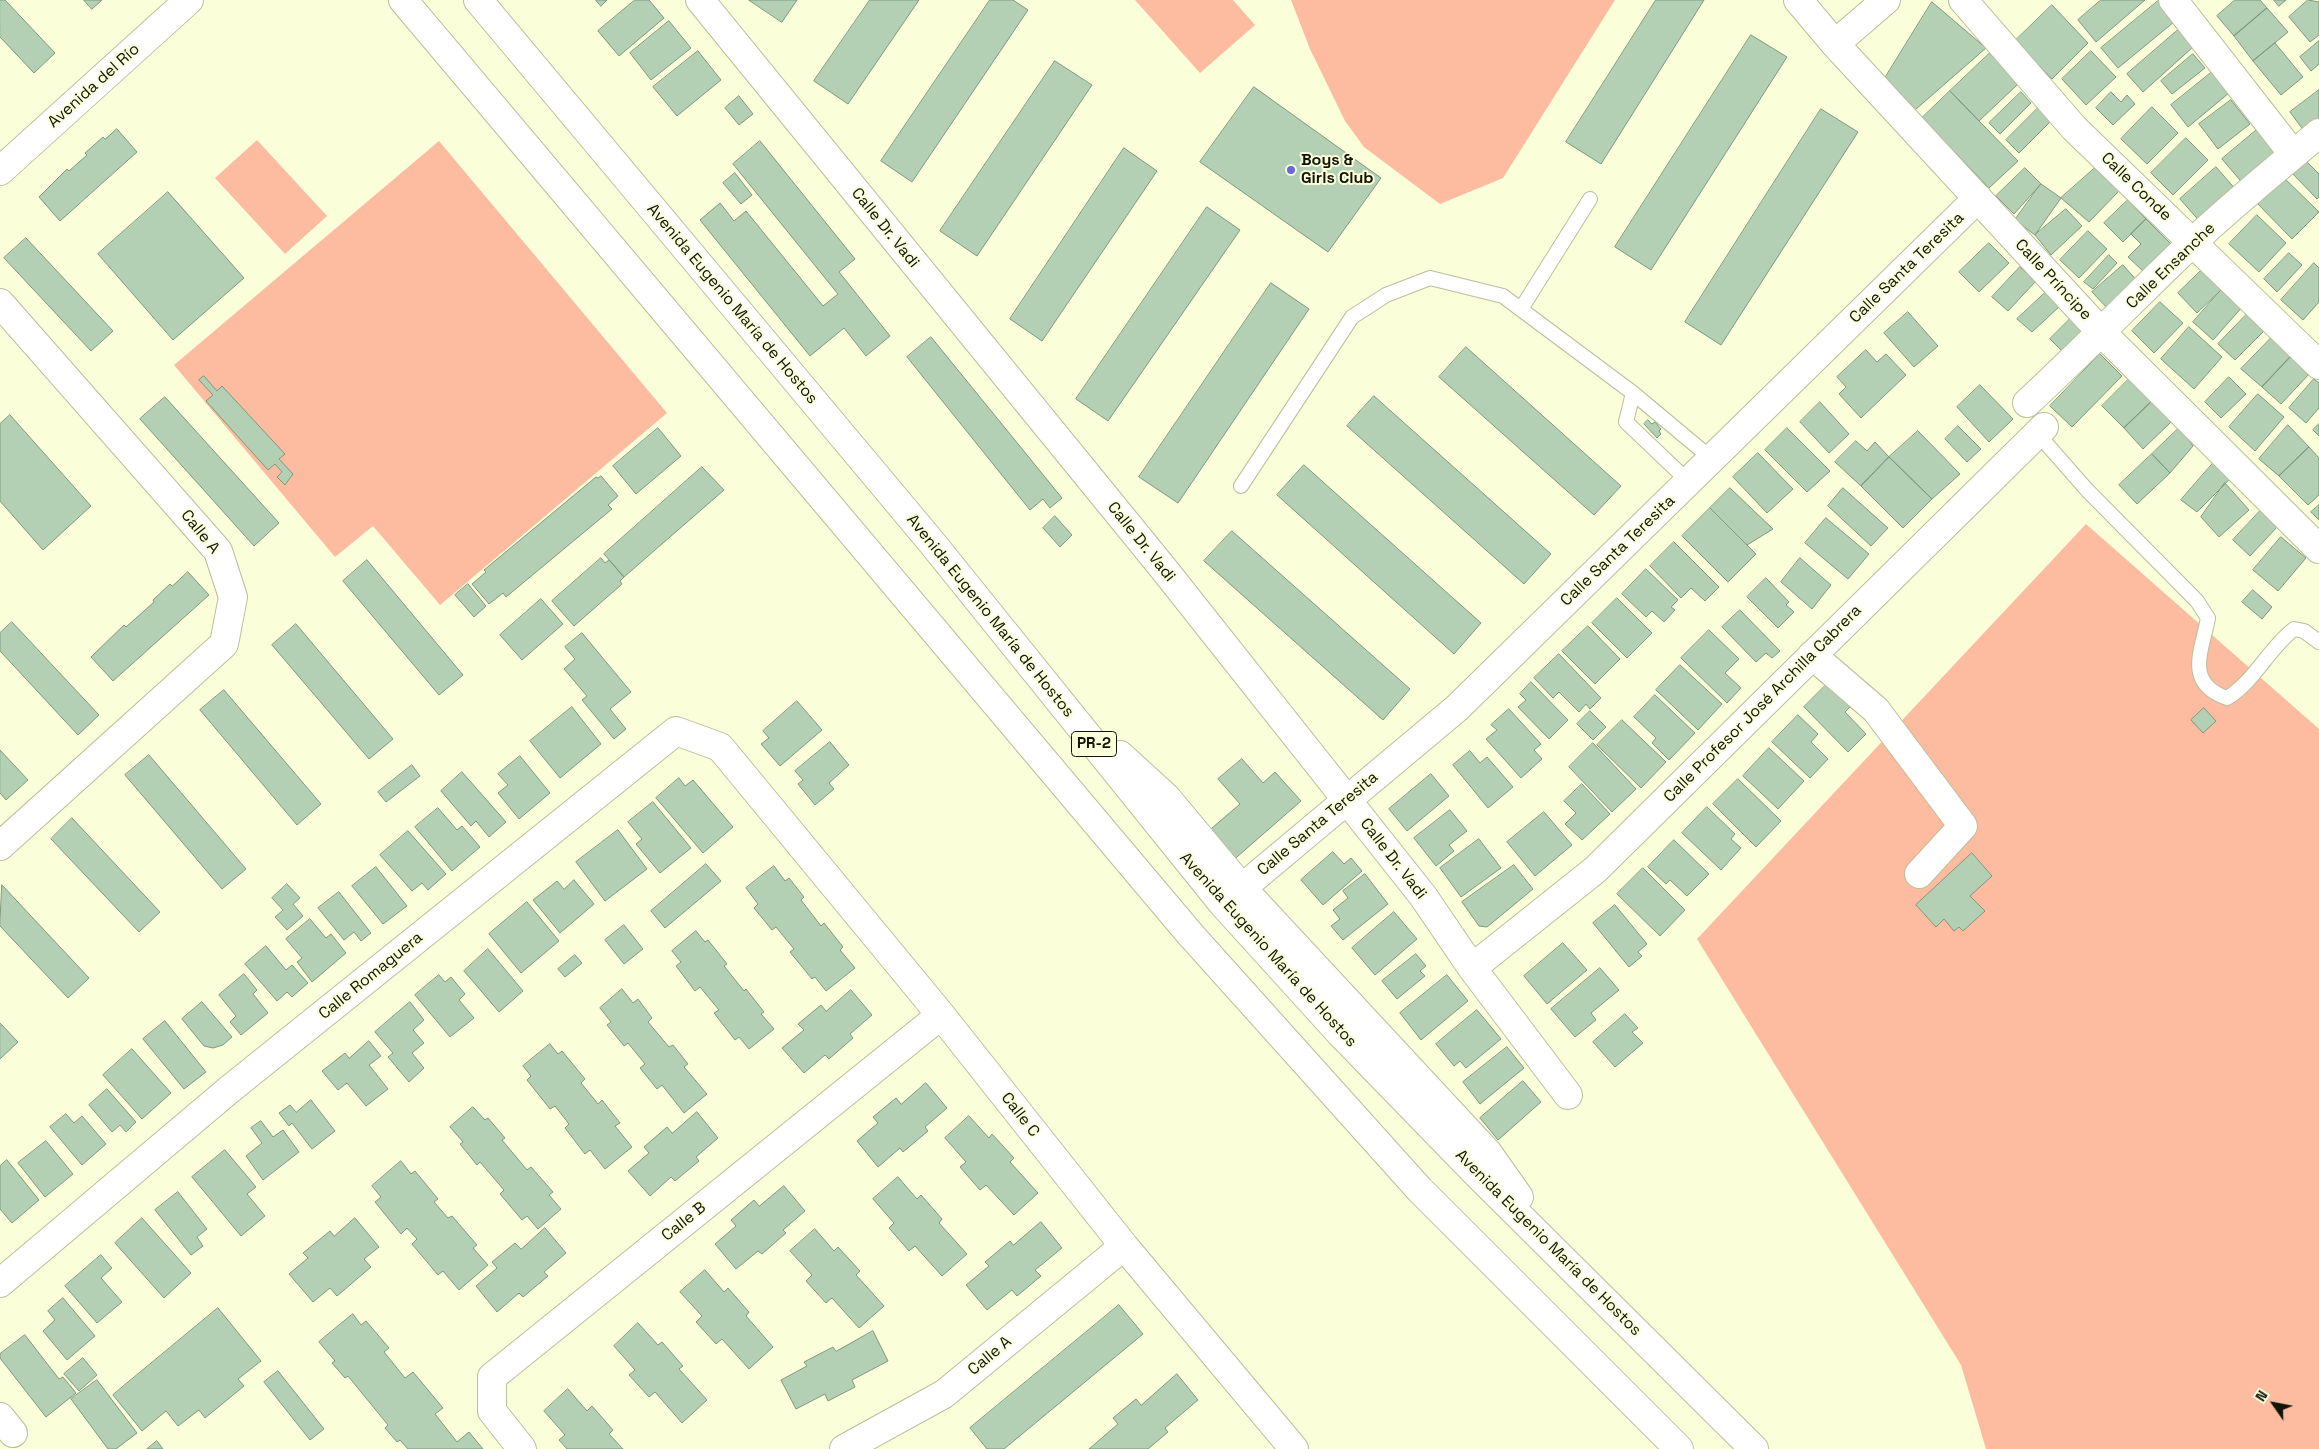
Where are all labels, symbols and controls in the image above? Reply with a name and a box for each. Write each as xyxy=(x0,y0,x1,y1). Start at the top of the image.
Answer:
street label: Avenida del Río xyxy=(44,40,144,132)
street label: Calle Conde xyxy=(2097,149,2175,225)
place label: Boys & Girls Club xyxy=(1301,151,1374,189)
marker: Boys & Girls Club xyxy=(1285,164,1297,176)
street label: Calle Dr. Vadi xyxy=(847,184,923,272)
street label: Avenida Eugenio María de Hostos xyxy=(643,200,821,408)
street label: Calle Santa Teresita xyxy=(1846,208,1968,328)
street label: Calle Ensanche xyxy=(2123,219,2219,313)
street label: Calle Príncipe xyxy=(2011,236,2095,324)
street label: Calle Santa Teresita xyxy=(1557,491,1679,611)
street label: Calle Dr. Vadi xyxy=(1103,498,1179,586)
street label: Calle A xyxy=(176,506,224,558)
street label: Avenida Eugenio María de Hostos xyxy=(902,511,1078,721)
street label: Calle Profesor José Archilla Cabrera xyxy=(1660,601,1866,807)
road number: PR-2 xyxy=(1072,732,1116,756)
street label: Calle Santa Teresita xyxy=(1254,768,1382,880)
street label: Calle Dr. Vadi xyxy=(1356,815,1430,903)
street label: Avenida Eugenio María de Hostos xyxy=(1175,849,1361,1051)
street label: Calle Romaguera xyxy=(315,928,427,1024)
street label: Calle C xyxy=(997,1089,1043,1141)
street label: Avenida Eugenio María de Hostos xyxy=(1451,1146,1645,1340)
street label: Calle B xyxy=(658,1198,710,1246)
street label: Calle A xyxy=(964,1332,1016,1380)
north arrow xyxy=(2249,1379,2299,1429)
text: N xyxy=(2251,1387,2272,1405)

